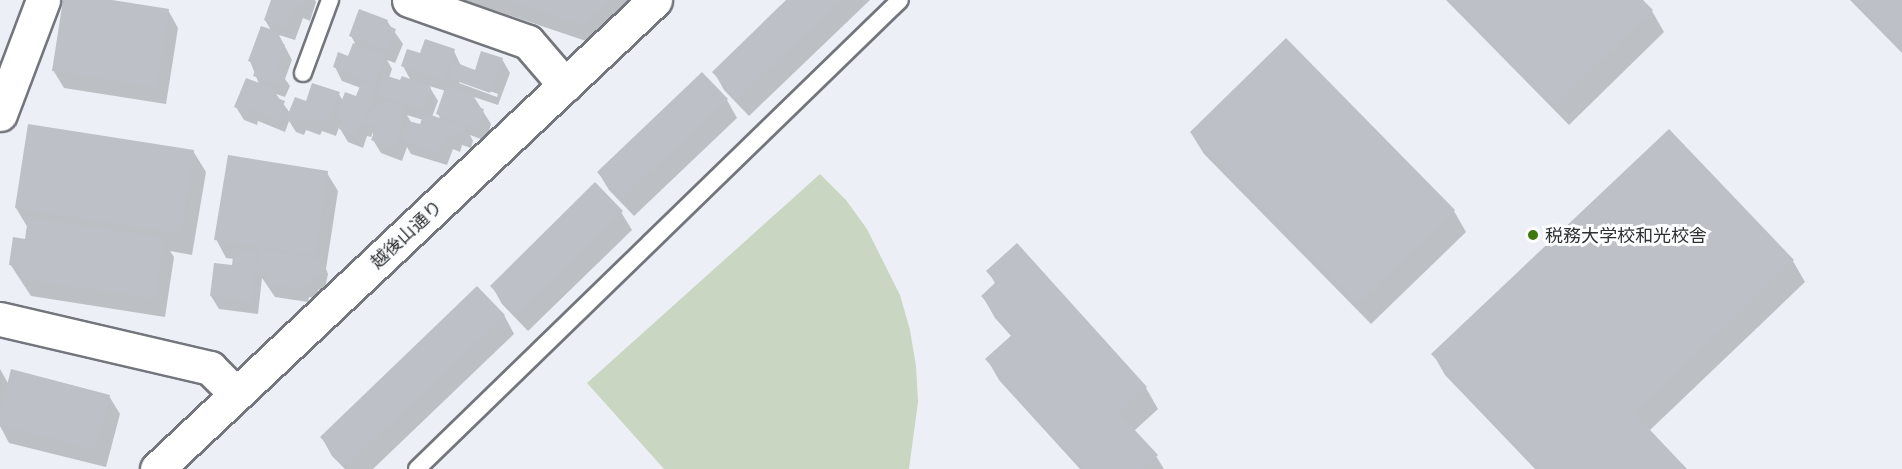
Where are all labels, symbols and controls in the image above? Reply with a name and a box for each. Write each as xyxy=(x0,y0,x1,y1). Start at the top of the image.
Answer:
street label: 越後山通り xyxy=(366,195,446,273)
place label: 税務大学校和光校舎 xyxy=(1545,224,1707,246)
marker: 税務大学校和光校舎 xyxy=(1526,228,1540,242)

